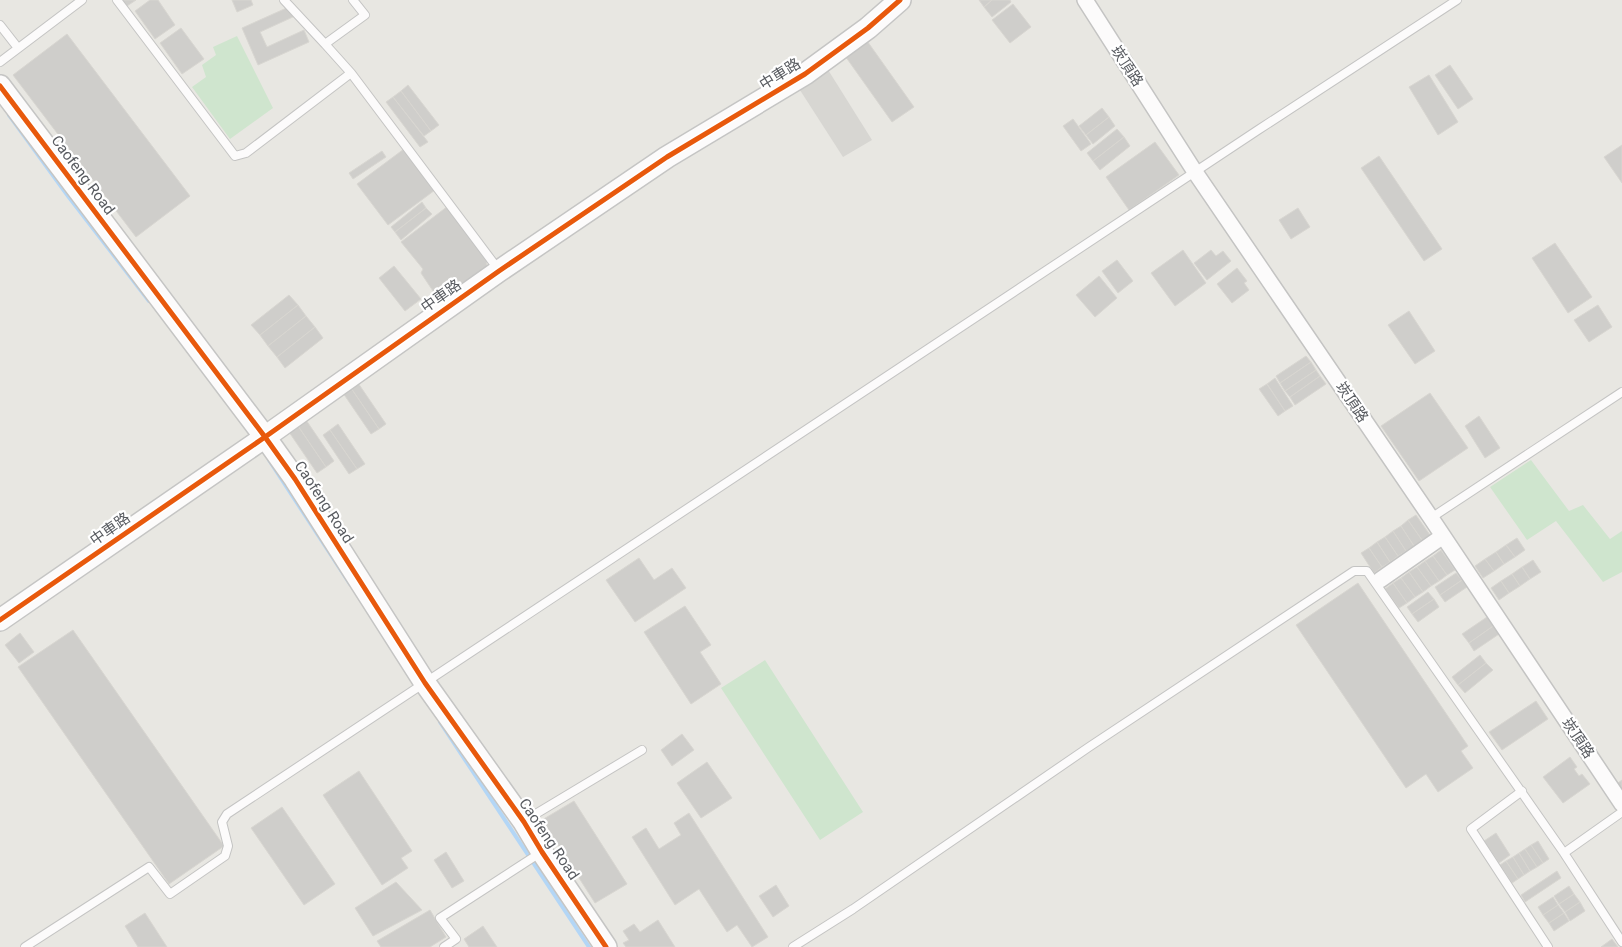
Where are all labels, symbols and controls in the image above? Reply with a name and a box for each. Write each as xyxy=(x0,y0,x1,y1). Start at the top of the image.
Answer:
street label: 崁頂路 xyxy=(1107,42,1147,90)
street label: 中車路 xyxy=(756,54,804,94)
street label: Caofeng Road xyxy=(47,132,119,218)
street label: 中車路 xyxy=(417,276,465,316)
street label: 崁頂路 xyxy=(1332,378,1372,426)
street label: Caofeng Road xyxy=(291,458,357,546)
street label: 中車路 xyxy=(86,509,134,549)
street label: 崁頂路 xyxy=(1558,714,1598,762)
street label: Caofeng Road xyxy=(515,795,583,883)

